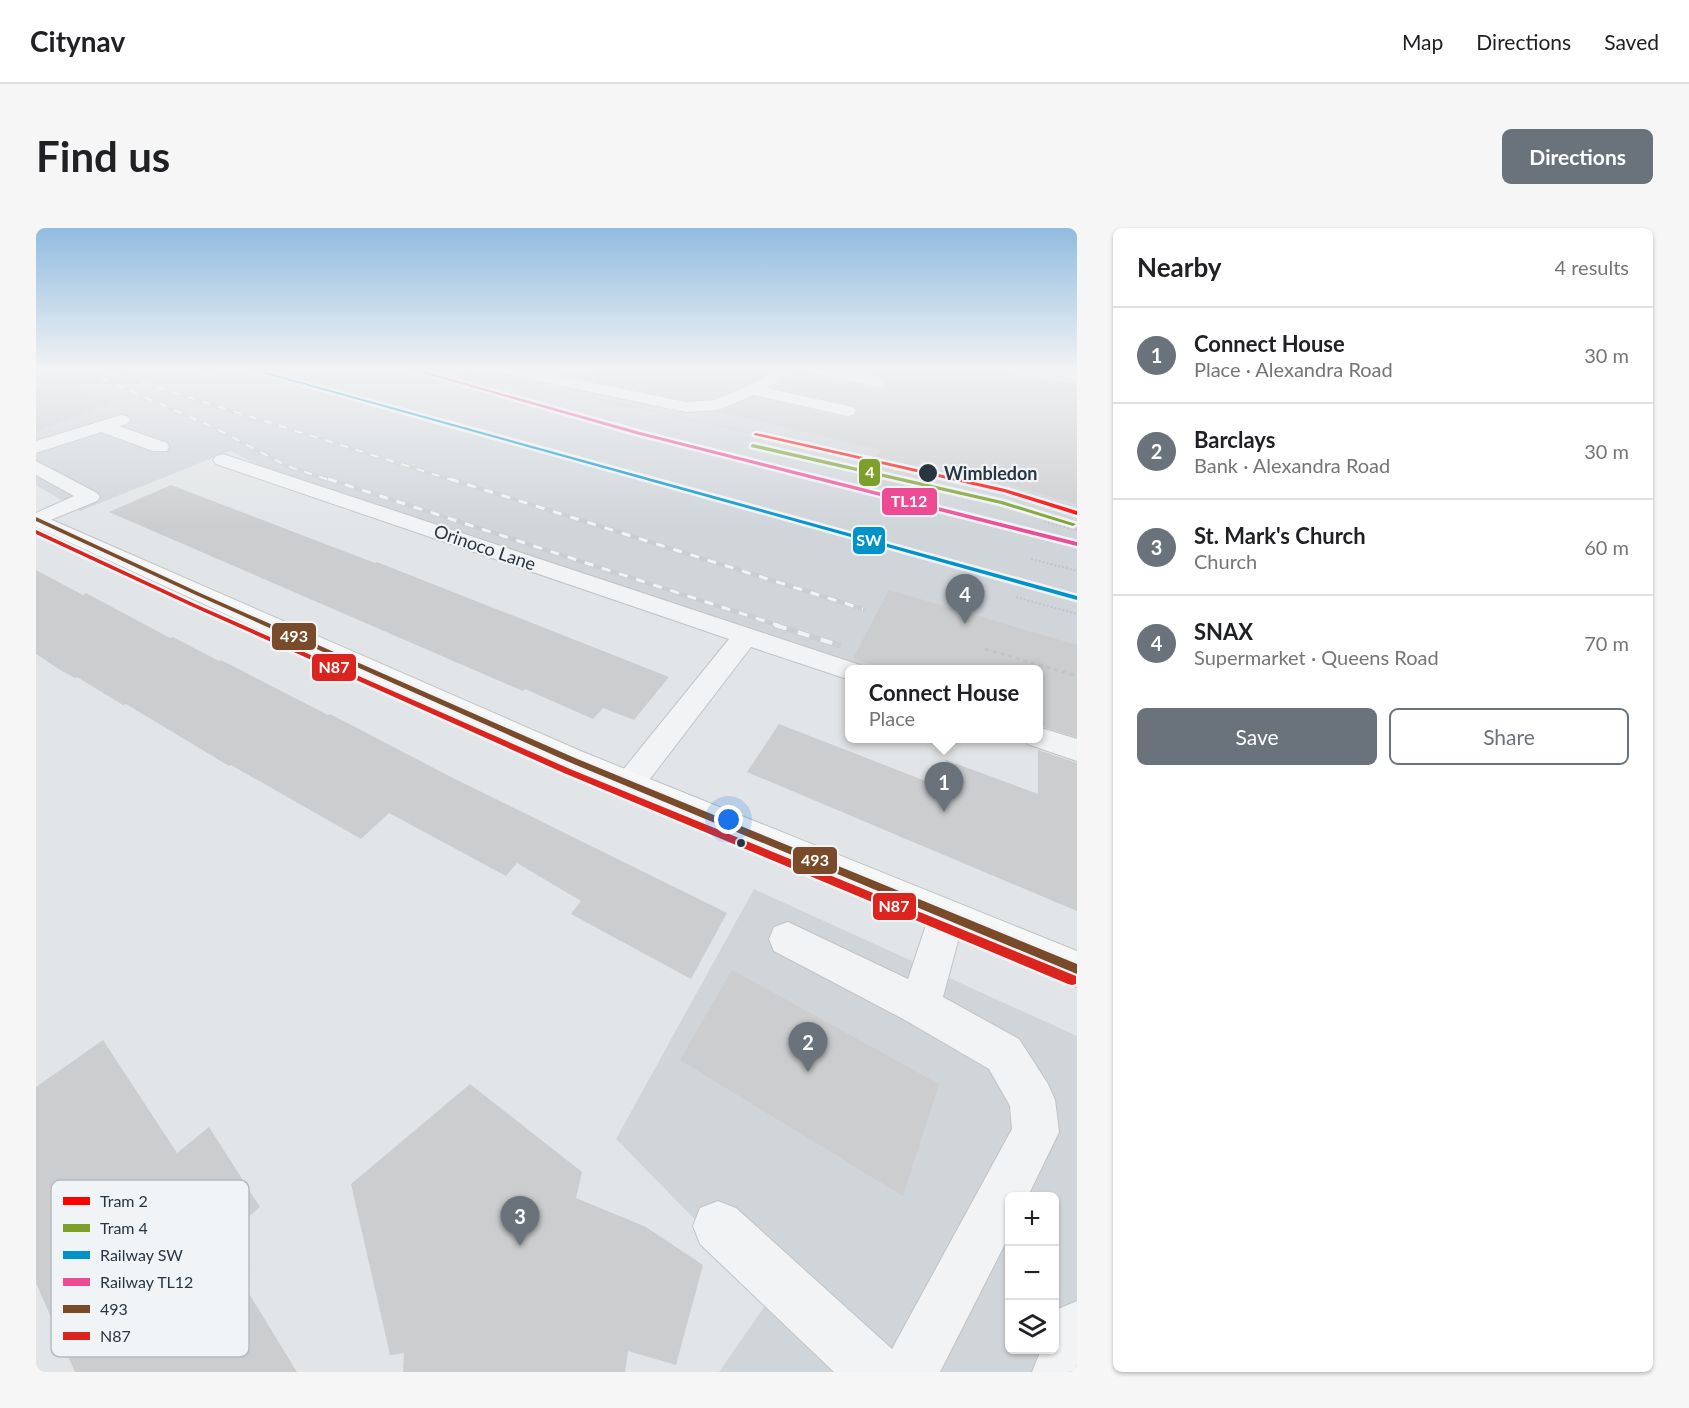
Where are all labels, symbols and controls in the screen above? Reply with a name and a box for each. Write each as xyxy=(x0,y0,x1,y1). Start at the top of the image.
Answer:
text: Citynav xyxy=(30,24,125,58)
text: Map xyxy=(1402,29,1443,54)
text: Directions xyxy=(1476,29,1571,54)
text: Saved xyxy=(1604,29,1659,54)
button: Directions xyxy=(1502,129,1653,184)
text: Find us xyxy=(36,131,170,181)
text: Nearby xyxy=(1137,251,1222,283)
text: 4 results xyxy=(1554,255,1629,279)
text: Connect House xyxy=(1194,330,1345,357)
text: 1 xyxy=(1151,343,1162,367)
text: 30 m xyxy=(1584,343,1629,367)
text: Place · Alexandra Road xyxy=(1194,357,1393,381)
text: Barclays xyxy=(1194,426,1275,453)
text: 2 xyxy=(1151,439,1162,463)
text: 30 m xyxy=(1584,439,1629,463)
text: Bank · Alexandra Road xyxy=(1194,453,1390,477)
line badge: 4 xyxy=(858,458,881,487)
text: 4 xyxy=(865,462,875,481)
marker: Wimbledon xyxy=(917,462,939,484)
place label: Wimbledon xyxy=(944,462,1037,484)
line badge: TL12 xyxy=(881,487,938,516)
text: TL12 xyxy=(891,491,927,510)
street label: Orinoco Lane xyxy=(431,519,539,575)
text: St. Mark's Church xyxy=(1194,522,1366,549)
line badge: SW xyxy=(852,526,886,555)
text: SW xyxy=(856,530,882,549)
text: 3 xyxy=(1151,535,1162,559)
text: 60 m xyxy=(1584,535,1629,559)
text: Church xyxy=(1194,549,1257,573)
pin: 4 xyxy=(946,574,984,624)
text: SNAX xyxy=(1194,618,1253,645)
line badge: 493 xyxy=(271,622,317,651)
text: 493 xyxy=(280,626,308,645)
text: 4 xyxy=(1151,631,1162,655)
text: 70 m xyxy=(1584,631,1629,655)
text: Supermarket · Queens Road xyxy=(1194,645,1439,669)
line badge: N87 xyxy=(311,653,357,682)
text: N87 xyxy=(319,657,349,676)
popup xyxy=(845,665,1043,743)
text: Connect House xyxy=(869,679,1019,706)
text: Place xyxy=(869,706,915,730)
button: Save xyxy=(1137,708,1377,765)
button: Share xyxy=(1389,708,1629,765)
pin: 1 xyxy=(924,762,964,812)
your location xyxy=(714,805,743,834)
unlabelled marker xyxy=(735,837,747,849)
line badge: 493 xyxy=(792,846,838,875)
text: 493 xyxy=(801,850,829,869)
line badge: N87 xyxy=(872,892,917,921)
text: N87 xyxy=(879,896,909,915)
pin: 2 xyxy=(788,1022,828,1072)
legend xyxy=(51,1180,249,1357)
text: Tram 2 xyxy=(100,1191,148,1210)
map controls xyxy=(1005,1192,1059,1354)
button: + xyxy=(1005,1192,1059,1246)
pin: 3 xyxy=(500,1196,540,1246)
text: Tram 4 xyxy=(100,1218,148,1237)
text: Railway SW xyxy=(100,1245,183,1264)
button: − xyxy=(1005,1246,1059,1300)
text: Railway TL12 xyxy=(100,1272,193,1291)
text: 493 xyxy=(100,1299,128,1318)
button: layers xyxy=(1005,1300,1059,1354)
text: N87 xyxy=(100,1326,131,1345)

